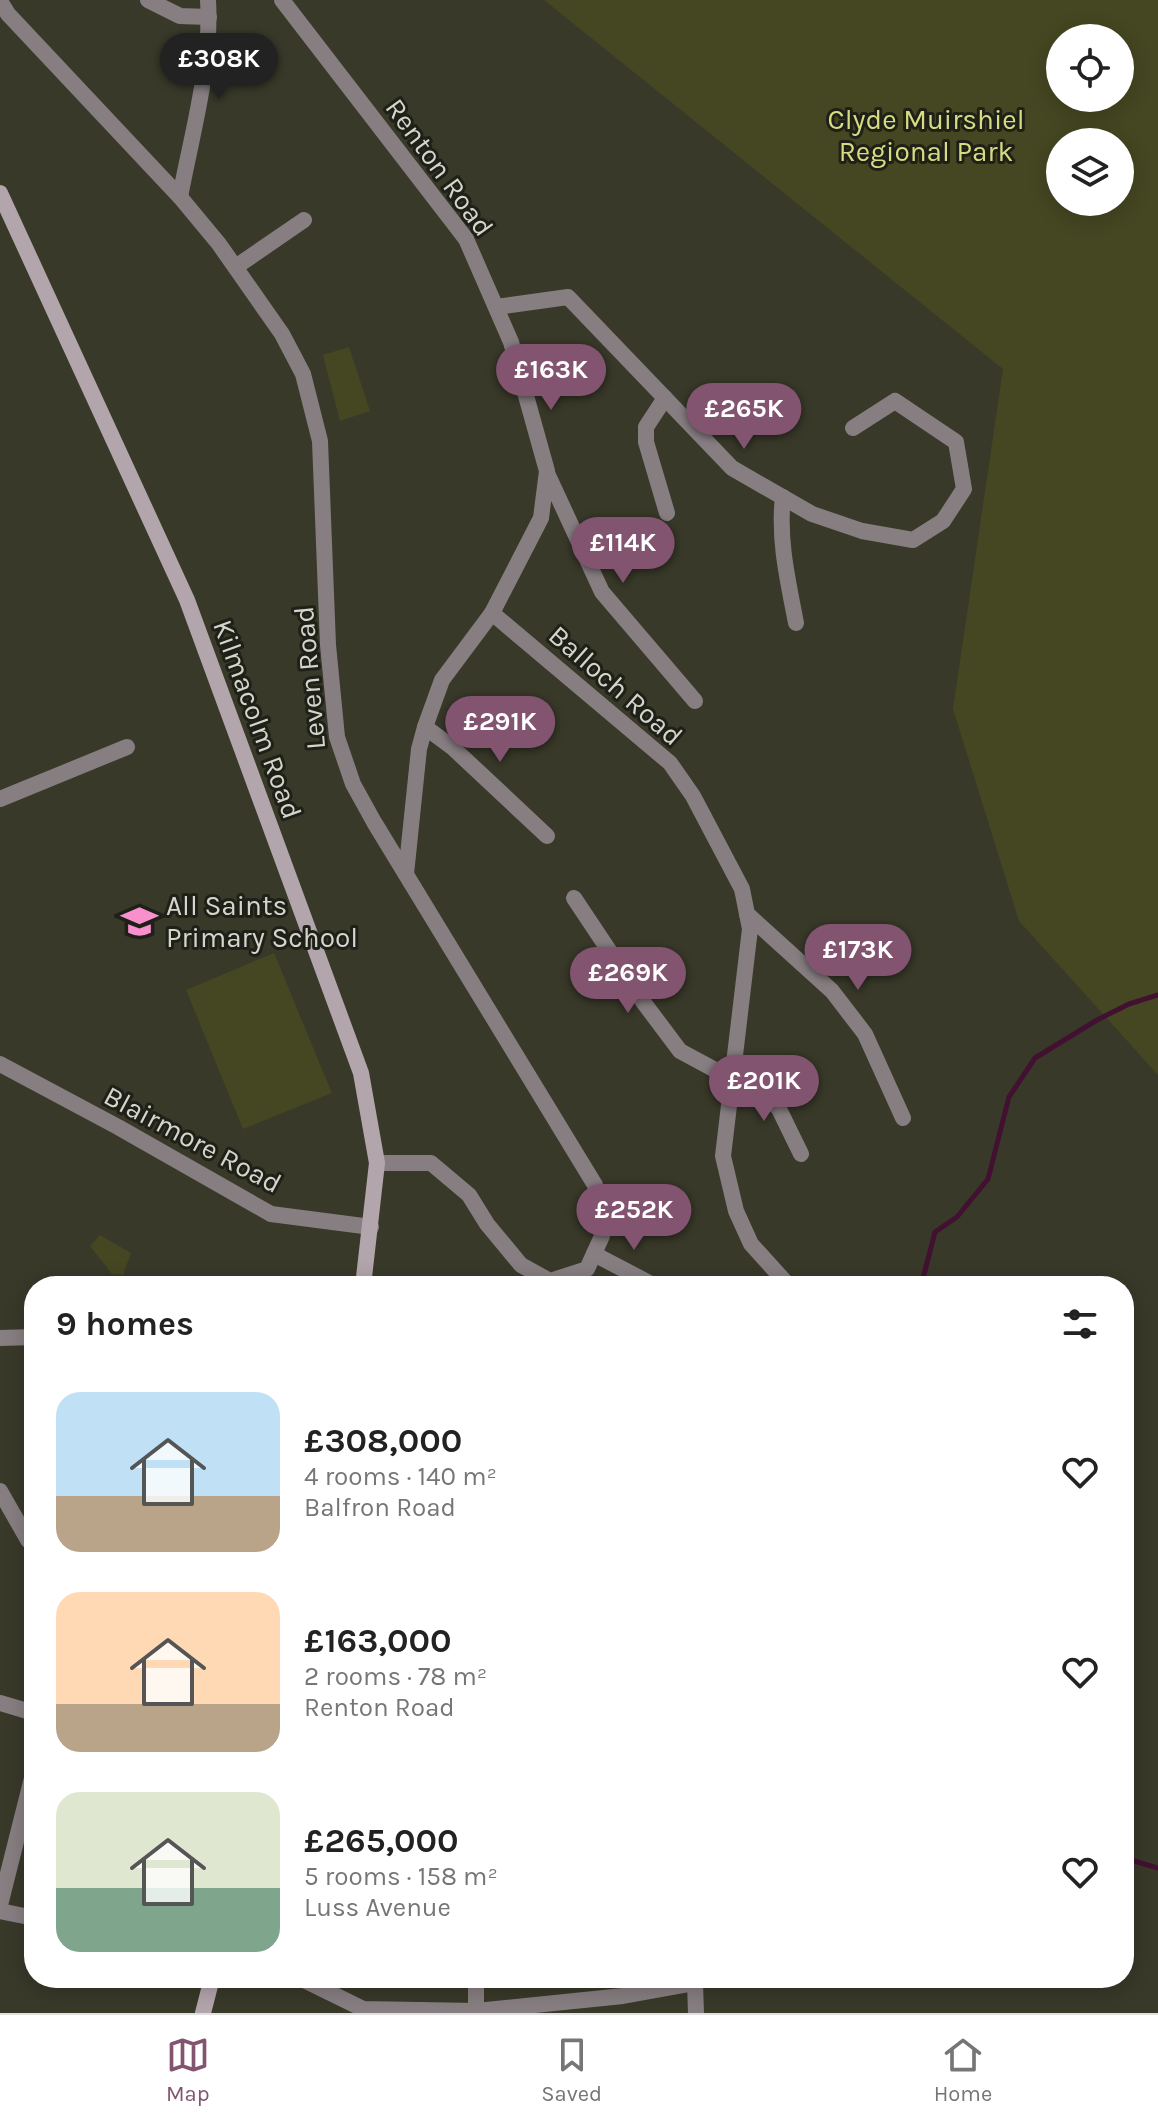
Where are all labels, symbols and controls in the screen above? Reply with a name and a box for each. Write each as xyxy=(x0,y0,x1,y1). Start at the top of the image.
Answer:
map controls xyxy=(1046,24,1134,216)
button: locate xyxy=(1046,24,1134,112)
pin: £308K xyxy=(163,33,275,101)
text: £308K xyxy=(178,43,260,74)
street label: Renton Road xyxy=(379,92,501,243)
park label: Clyde Muirshiel Regional Park xyxy=(828,103,1024,168)
button: layers xyxy=(1046,128,1134,216)
pin: £163K xyxy=(495,344,607,412)
text: £163K xyxy=(514,354,588,385)
pin: £265K xyxy=(688,383,800,451)
text: £265K xyxy=(704,393,784,424)
pin: £114K xyxy=(567,517,679,585)
text: £114K xyxy=(590,527,656,558)
street label: Leven Road xyxy=(287,605,332,751)
street label: Kilmacolm Road xyxy=(206,615,309,823)
street label: Balloch Road xyxy=(542,618,689,752)
pin: £291K xyxy=(444,696,556,764)
text: £291K xyxy=(463,706,537,737)
place label: All Saints Primary School xyxy=(166,889,358,954)
school or university icon: All Saints Primary School xyxy=(121,902,159,940)
pin: £173K xyxy=(802,924,914,992)
text: £173K xyxy=(822,934,894,965)
pin: £269K xyxy=(572,947,684,1015)
text: £269K xyxy=(588,957,668,988)
pin: £201K xyxy=(708,1055,820,1123)
text: £201K xyxy=(727,1065,801,1096)
street label: Blairmore Road xyxy=(98,1079,287,1200)
pin: £252K xyxy=(578,1184,690,1252)
text: £252K xyxy=(594,1194,674,1225)
icon: filters xyxy=(1058,1302,1102,1346)
text: 9 homes xyxy=(56,1304,194,1344)
text: £308,000 xyxy=(304,1421,462,1461)
icon: home xyxy=(120,1424,216,1520)
icon: heart xyxy=(1058,1450,1102,1494)
text: 4 rooms · 140 m² xyxy=(304,1461,497,1492)
text: Balfron Road xyxy=(304,1492,456,1523)
text: £163,000 xyxy=(304,1621,451,1661)
icon: home xyxy=(120,1624,216,1720)
icon: heart xyxy=(1058,1650,1102,1694)
text: 2 rooms · 78 m² xyxy=(304,1661,487,1692)
text: Renton Road xyxy=(304,1692,455,1723)
text: £265,000 xyxy=(304,1821,459,1861)
icon: home xyxy=(120,1824,216,1920)
icon: heart xyxy=(1058,1850,1102,1894)
text: 5 rooms · 158 m² xyxy=(304,1861,498,1892)
text: Luss Avenue xyxy=(304,1892,451,1923)
tab: Map xyxy=(166,2033,210,2107)
tab: Saved xyxy=(541,2033,602,2107)
tab: Home xyxy=(934,2033,992,2107)

